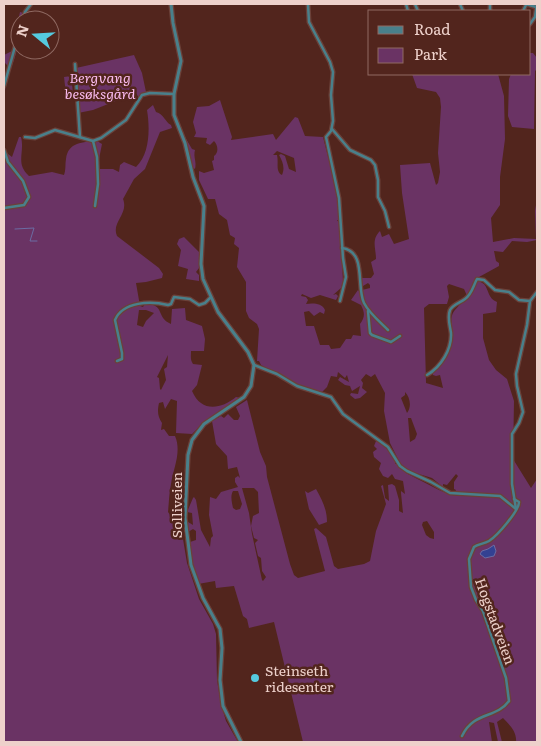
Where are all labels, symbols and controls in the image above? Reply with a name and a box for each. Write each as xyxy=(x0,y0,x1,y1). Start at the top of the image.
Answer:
north arrow xyxy=(10,10,60,60)
legend xyxy=(368,10,531,75)
text: Road xyxy=(414,17,450,40)
text: N xyxy=(10,22,33,39)
text: Park xyxy=(414,42,448,65)
park label: Bergvang besøksgård xyxy=(65,67,135,103)
street label: Solliveien xyxy=(166,472,186,538)
street label: Hogstadveien xyxy=(471,575,521,667)
place label: Steinseth ridesenter xyxy=(265,660,334,696)
marker: Steinseth ridesenter xyxy=(249,672,261,684)

